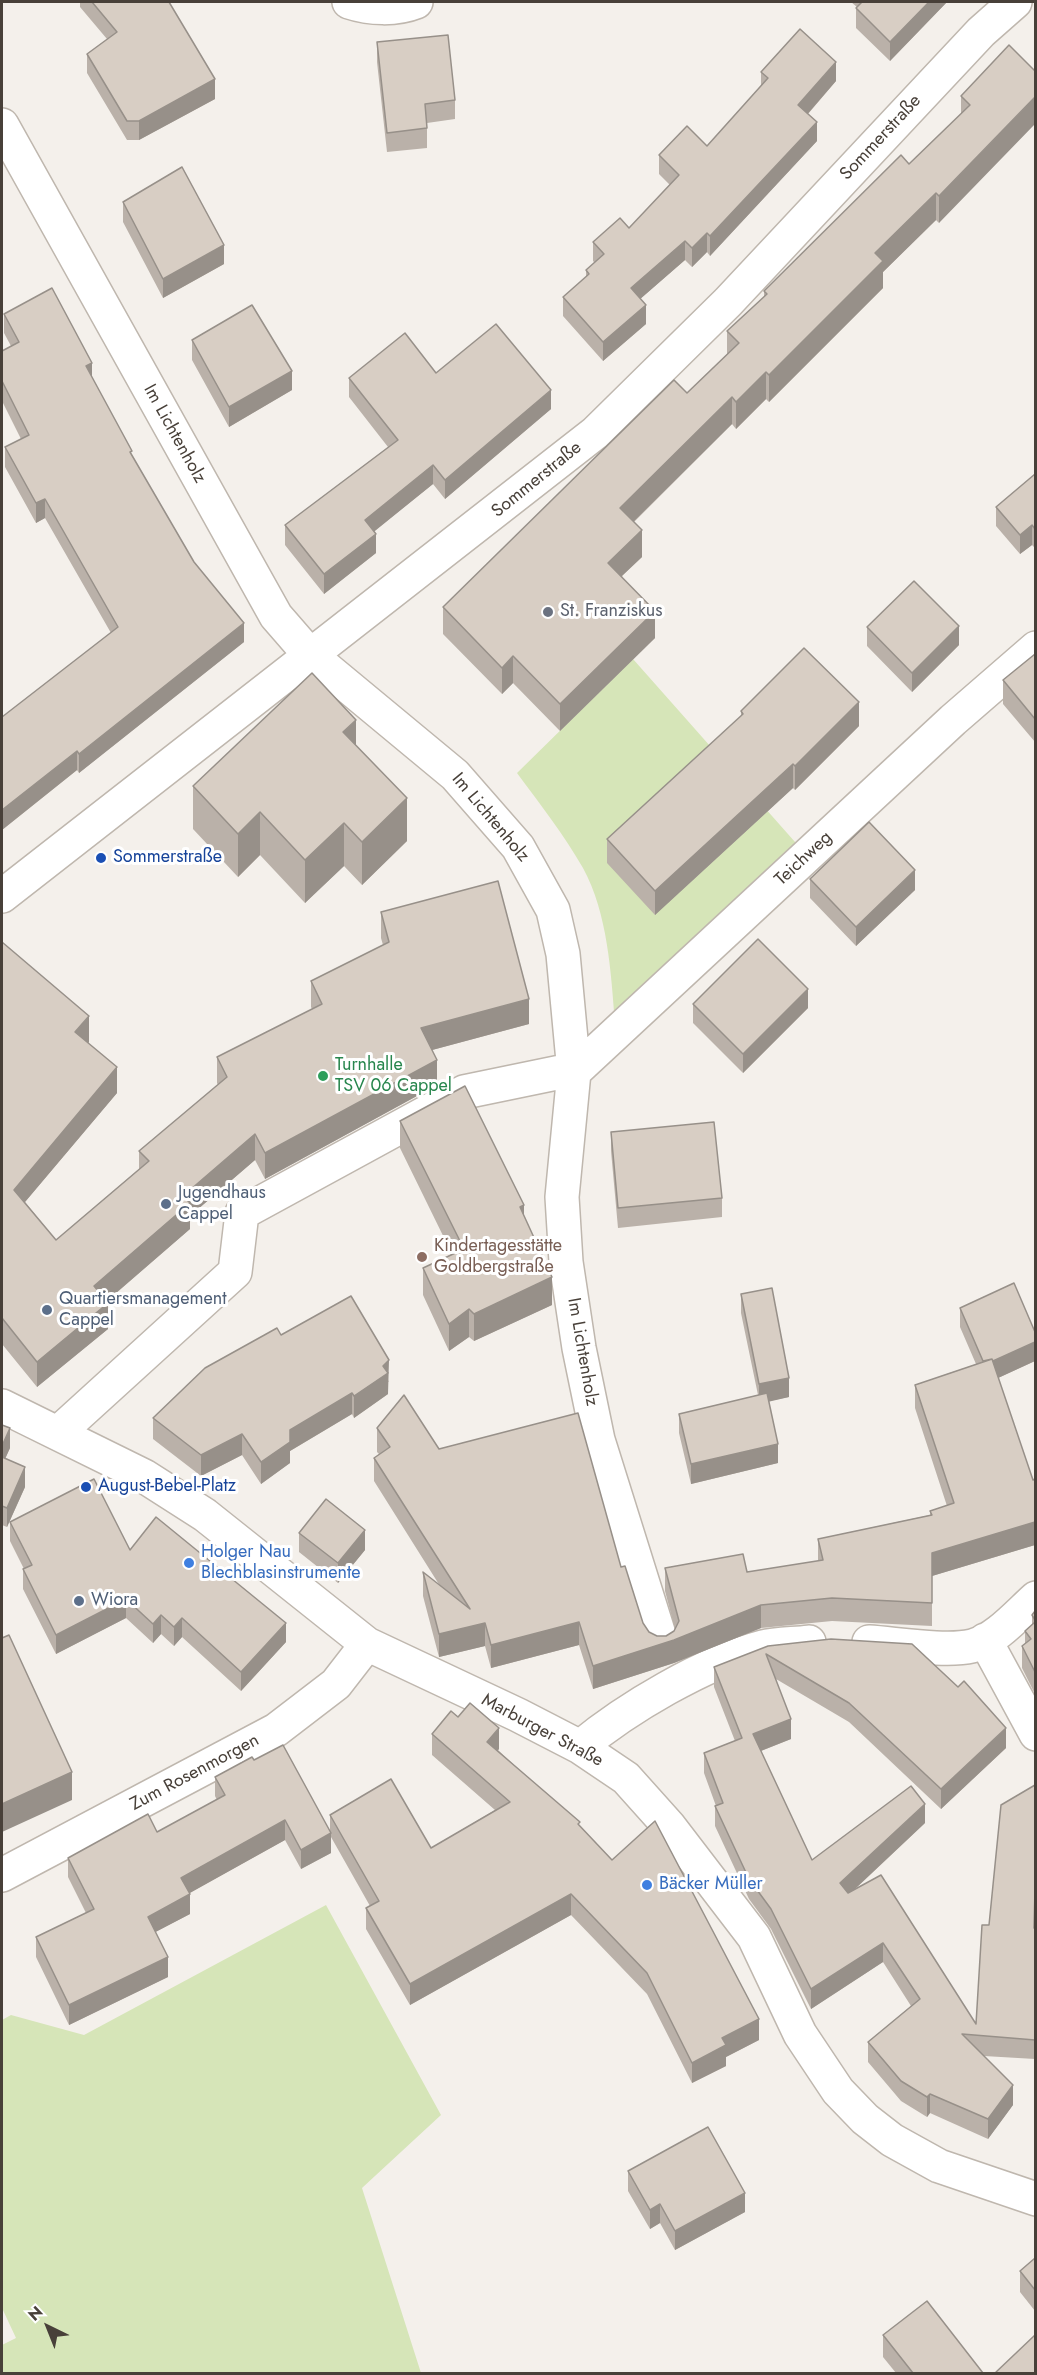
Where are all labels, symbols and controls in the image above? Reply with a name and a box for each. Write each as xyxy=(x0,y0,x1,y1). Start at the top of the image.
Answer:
street label: Sommerstraße xyxy=(836,91,926,185)
street label: Im Lichtenholz xyxy=(138,381,210,487)
street label: Sommerstraße xyxy=(488,437,586,523)
place label: St. Franziskus xyxy=(560,601,663,623)
marker: St. Franziskus xyxy=(541,605,555,619)
street label: Im Lichtenholz xyxy=(447,769,533,867)
street label: Teichweg xyxy=(771,827,837,891)
place label: Sommerstraße xyxy=(113,847,222,869)
marker: Sommerstraße xyxy=(94,851,108,865)
place label: Turnhalle TSV 06 Cappel xyxy=(335,1055,452,1098)
marker: Turnhalle TSV 06 Cappel xyxy=(316,1069,330,1083)
place label: Jugendhaus Cappel xyxy=(178,1183,266,1226)
marker: Jugendhaus Cappel xyxy=(159,1197,173,1211)
place label: Kindertagesstätte Goldbergstraße xyxy=(434,1236,562,1278)
marker: Kindertagesstätte Goldbergstraße xyxy=(415,1250,429,1264)
place label: Quartiersmanagement Cappel xyxy=(59,1289,227,1332)
street label: Im Lichtenholz xyxy=(562,1296,602,1408)
marker: Quartiersmanagement Cappel xyxy=(40,1303,54,1317)
place label: August-Bebel-Platz xyxy=(98,1476,236,1498)
marker: August-Bebel-Platz xyxy=(79,1480,93,1494)
place label: Holger Nau Blechblasinstrumente xyxy=(201,1542,360,1584)
marker: Holger Nau Blechblasinstrumente xyxy=(182,1556,196,1570)
place label: Wiora xyxy=(91,1590,138,1612)
marker: Wiora xyxy=(72,1594,86,1608)
street label: Marburger Straße xyxy=(478,1690,606,1772)
street label: Zum Rosenmorgen xyxy=(127,1730,263,1816)
place label: Bäcker Müller xyxy=(659,1874,763,1896)
marker: Bäcker Müller xyxy=(640,1878,654,1892)
north arrow xyxy=(18,2297,78,2357)
text: N xyxy=(23,2301,48,2326)

